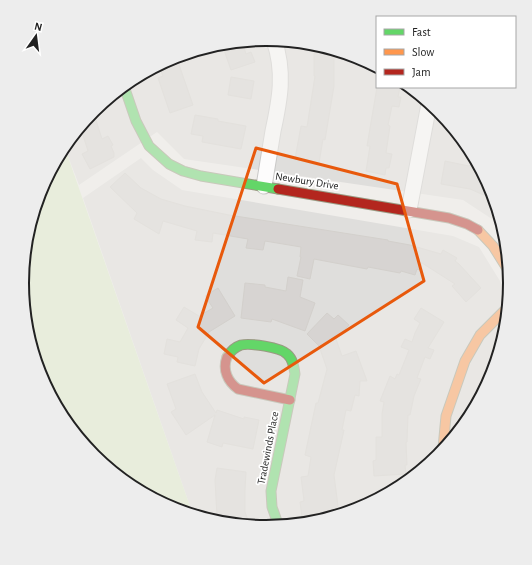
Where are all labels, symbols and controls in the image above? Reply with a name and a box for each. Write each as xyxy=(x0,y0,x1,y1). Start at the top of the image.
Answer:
north arrow xyxy=(16,16,56,56)
legend xyxy=(376,16,516,88)
text: N xyxy=(33,21,43,33)
text: Fast xyxy=(412,26,431,38)
text: Slow xyxy=(412,46,434,58)
text: Jam xyxy=(412,66,431,78)
street label: Newbury Drive xyxy=(275,171,339,191)
street label: Tradewinds Place xyxy=(256,411,280,485)

